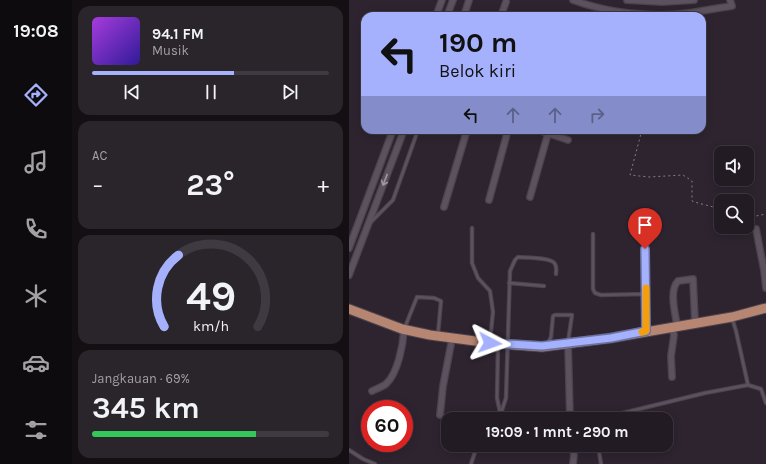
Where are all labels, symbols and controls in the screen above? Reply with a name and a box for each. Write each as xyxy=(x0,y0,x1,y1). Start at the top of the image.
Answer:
text: 19:08 xyxy=(13,20,59,42)
text: 94.1 FM xyxy=(152,25,204,43)
text: 190 m xyxy=(439,26,517,59)
icon: left xyxy=(373,28,425,80)
text: Musik xyxy=(152,43,189,58)
text: Belok kiri xyxy=(439,60,516,82)
icon: directions xyxy=(22,81,50,109)
icon: previous xyxy=(121,81,143,103)
icon: pause xyxy=(200,81,222,103)
icon: next xyxy=(279,81,301,103)
icon: left xyxy=(460,104,482,126)
icon: ahead xyxy=(502,104,524,126)
icon: ahead xyxy=(544,104,566,126)
icon: right xyxy=(586,104,608,126)
map controls xyxy=(714,146,754,234)
button: sound xyxy=(714,146,754,186)
icon: music xyxy=(22,148,50,176)
text: AC xyxy=(92,148,107,163)
text: 23° xyxy=(186,167,235,203)
text: − xyxy=(92,172,104,198)
text: + xyxy=(317,172,329,198)
one-way arrow xyxy=(380,173,388,185)
button: search xyxy=(714,194,754,234)
pin xyxy=(628,208,662,249)
icon: arrive xyxy=(634,214,656,236)
icon: phone xyxy=(22,215,50,243)
text: 49 xyxy=(185,272,236,320)
icon: climate xyxy=(22,282,50,310)
text: km/h xyxy=(192,318,229,335)
position arrow xyxy=(469,322,511,364)
icon: car xyxy=(22,349,50,377)
text: Jangkauan · 69% xyxy=(92,371,190,386)
text: 345 km xyxy=(92,390,200,426)
speed limit sign: 60 xyxy=(361,400,413,452)
icon: filters xyxy=(22,416,50,444)
text: 19:09 · 1 mnt · 290 m xyxy=(485,423,629,441)

